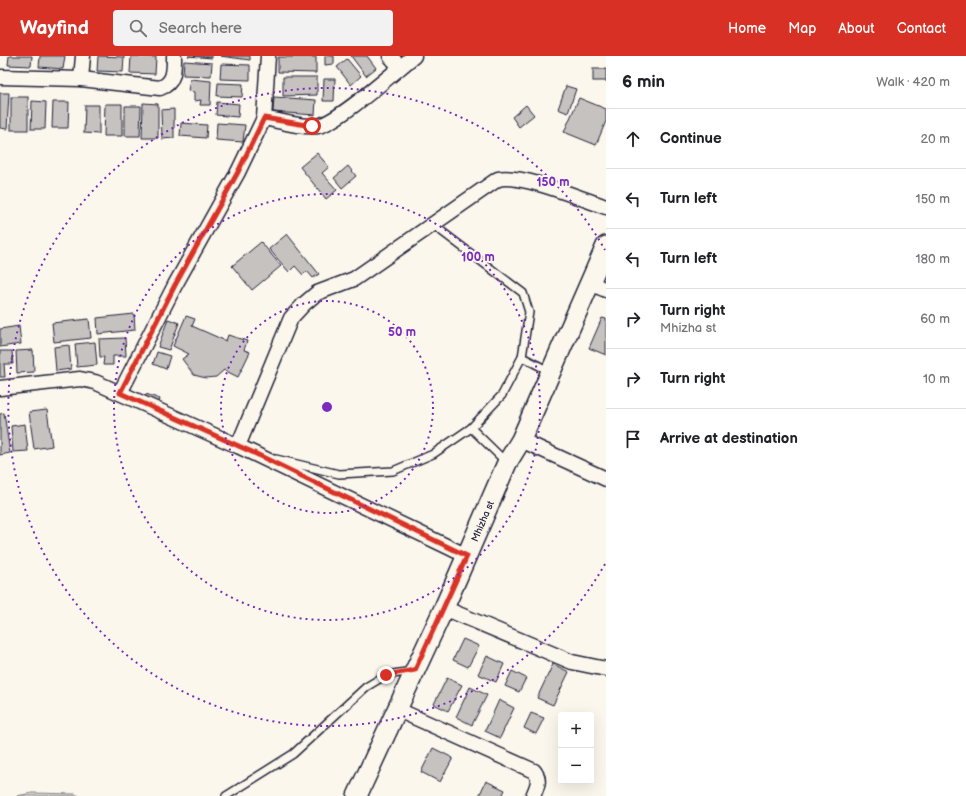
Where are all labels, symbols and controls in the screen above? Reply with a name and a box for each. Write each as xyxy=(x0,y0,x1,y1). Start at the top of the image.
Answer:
search box xyxy=(113,10,393,46)
text: Wayfind xyxy=(20,17,89,40)
icon: search xyxy=(127,17,149,39)
text: Search here xyxy=(159,19,242,38)
text: Home xyxy=(728,20,766,37)
text: Map xyxy=(788,20,816,37)
text: About xyxy=(838,20,875,37)
text: Contact xyxy=(897,20,946,37)
text: 6 min xyxy=(622,72,665,92)
text: Walk · 420 m xyxy=(876,74,950,90)
route start xyxy=(303,117,321,135)
icon: ahead xyxy=(622,128,644,150)
text: Continue xyxy=(660,129,722,148)
text: 20 m xyxy=(920,131,950,147)
text: 150 m xyxy=(537,175,569,190)
icon: left xyxy=(622,188,644,210)
text: Turn left xyxy=(660,189,717,208)
text: 150 m xyxy=(916,191,950,207)
icon: left xyxy=(622,248,644,270)
text: Turn left xyxy=(660,249,717,268)
text: 100 m xyxy=(461,250,495,265)
text: 180 m xyxy=(915,251,950,267)
text: Turn right xyxy=(660,301,725,320)
icon: right xyxy=(622,308,644,330)
text: 60 m xyxy=(920,311,950,327)
text: Mhizha st xyxy=(660,320,716,336)
text: 50 m xyxy=(388,325,416,340)
icon: right xyxy=(622,368,644,390)
text: Turn right xyxy=(660,369,725,388)
text: 10 m xyxy=(923,371,950,387)
centre of rings xyxy=(320,400,334,414)
icon: arrive xyxy=(622,428,644,450)
text: Arrive at destination xyxy=(660,429,798,448)
street label: Mhizha st xyxy=(469,499,497,544)
route end xyxy=(377,666,395,684)
map controls xyxy=(558,712,594,784)
button: + xyxy=(558,712,594,748)
button: − xyxy=(558,748,594,784)

